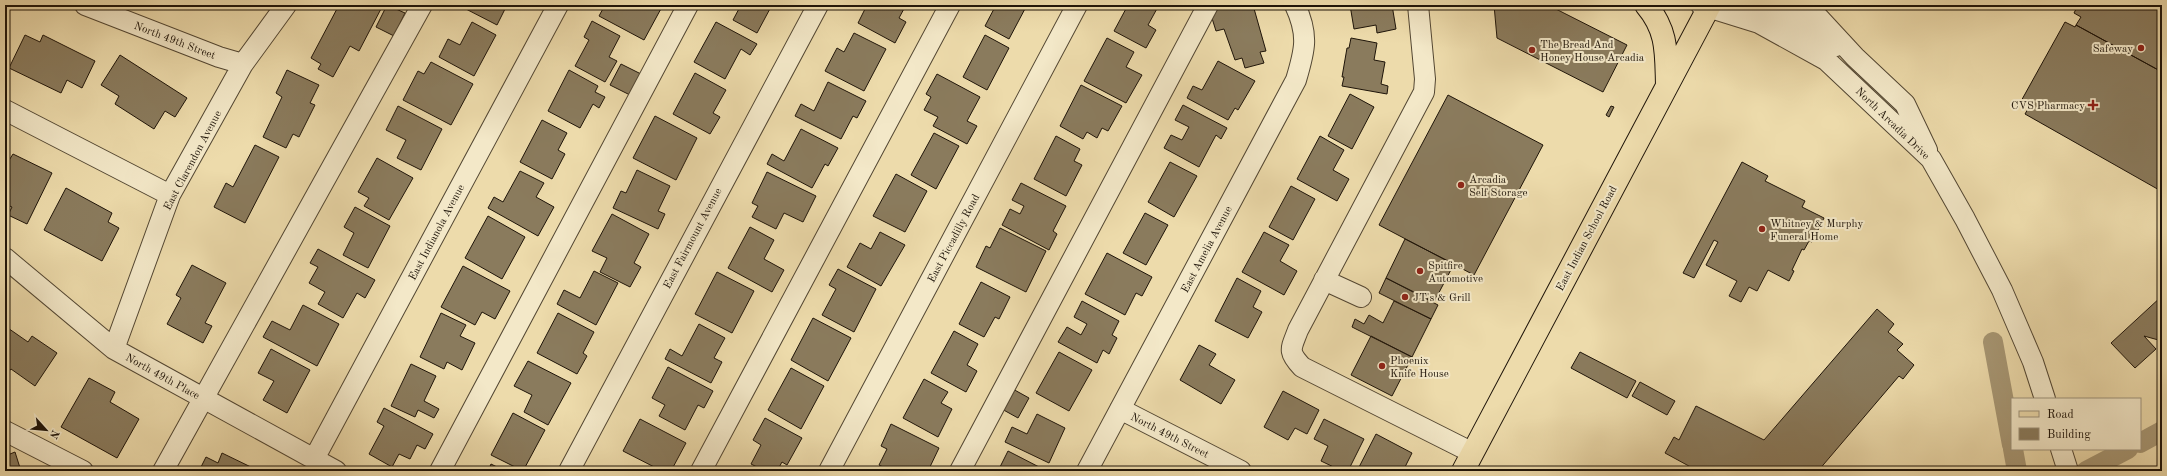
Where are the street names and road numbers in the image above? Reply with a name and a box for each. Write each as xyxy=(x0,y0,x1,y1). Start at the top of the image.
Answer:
street label: North 49th Street xyxy=(132,21,217,62)
street label: North Arcadia Drive xyxy=(1853,86,1931,162)
street label: East Clarendon Avenue xyxy=(162,109,224,212)
street label: East Indianola Avenue xyxy=(407,183,467,283)
street label: East Indian School Road xyxy=(1555,184,1620,293)
street label: East Fairmount Avenue xyxy=(662,187,725,291)
street label: East Piccadilly Road xyxy=(926,193,982,285)
street label: East Amelia Avenue xyxy=(1180,205,1235,295)
street label: North 49th Place xyxy=(123,352,201,402)
street label: North 49th Street xyxy=(1128,412,1210,461)

